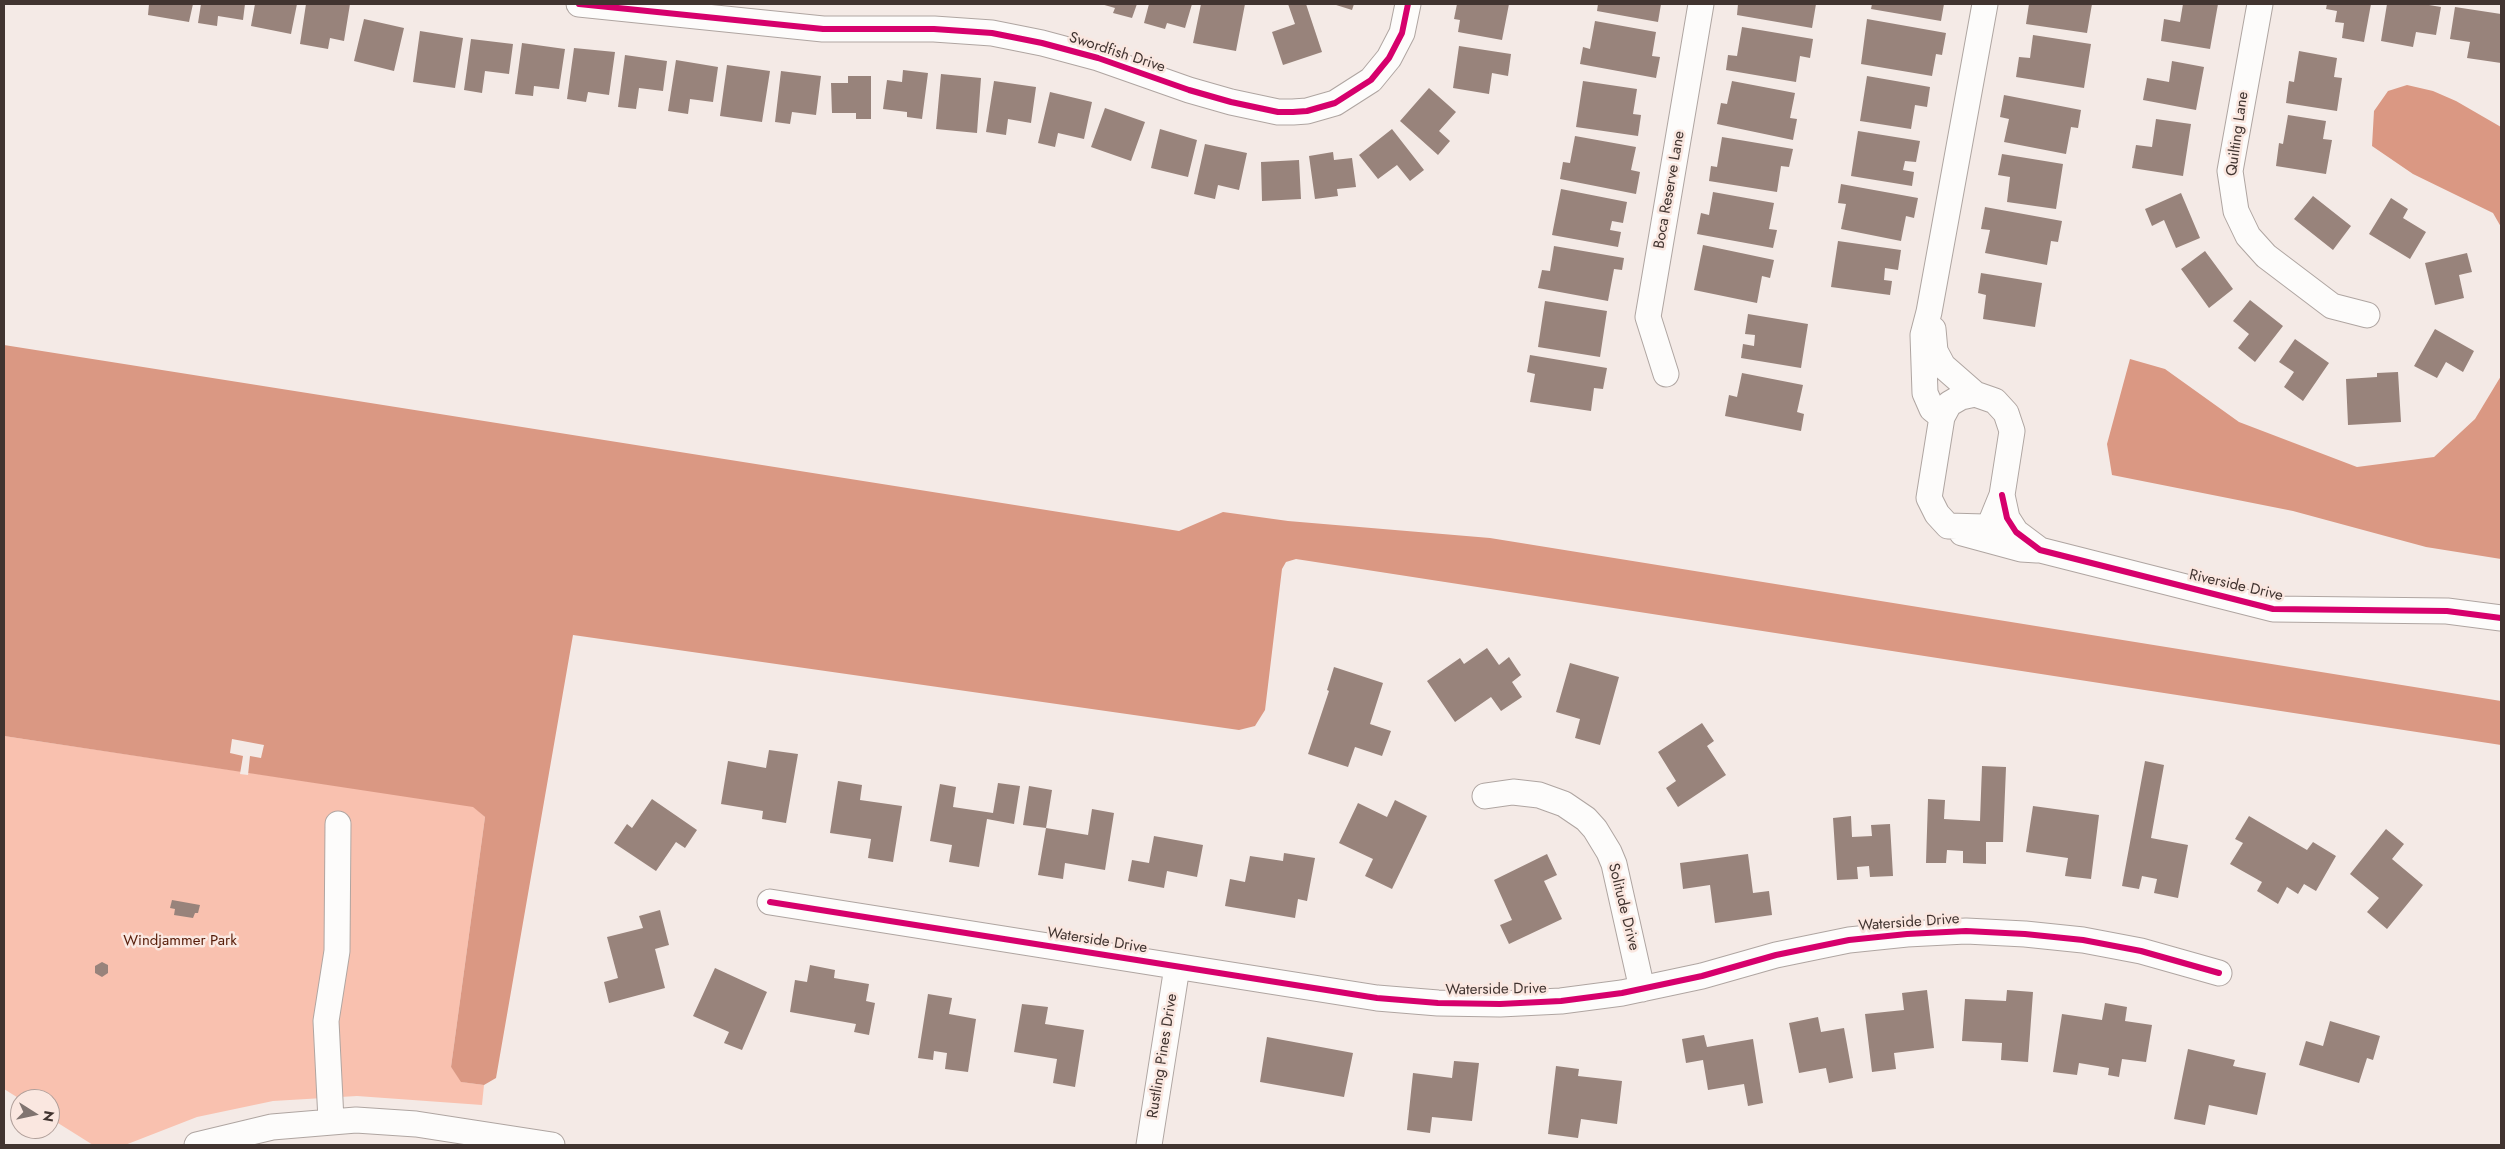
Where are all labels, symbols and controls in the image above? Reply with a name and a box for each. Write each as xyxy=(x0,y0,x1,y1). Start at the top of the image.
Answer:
street label: Swordfish Drive xyxy=(1067,29,1167,77)
street label: Quilting Lane xyxy=(2223,91,2253,177)
street label: Boca Reserve Lane xyxy=(1651,130,1689,250)
street label: Riverside Drive xyxy=(2187,566,2285,606)
street label: Solitude Drive xyxy=(1603,861,1643,953)
street label: Waterside Drive xyxy=(1858,910,1960,936)
street label: Waterside Drive xyxy=(1046,924,1148,958)
park label: Windjammer Park xyxy=(123,932,237,950)
street label: Waterside Drive xyxy=(1445,980,1547,1000)
street label: Rustling Pines Drive xyxy=(1144,992,1182,1120)
north arrow xyxy=(10,1089,60,1139)
text: N xyxy=(38,1109,60,1124)

